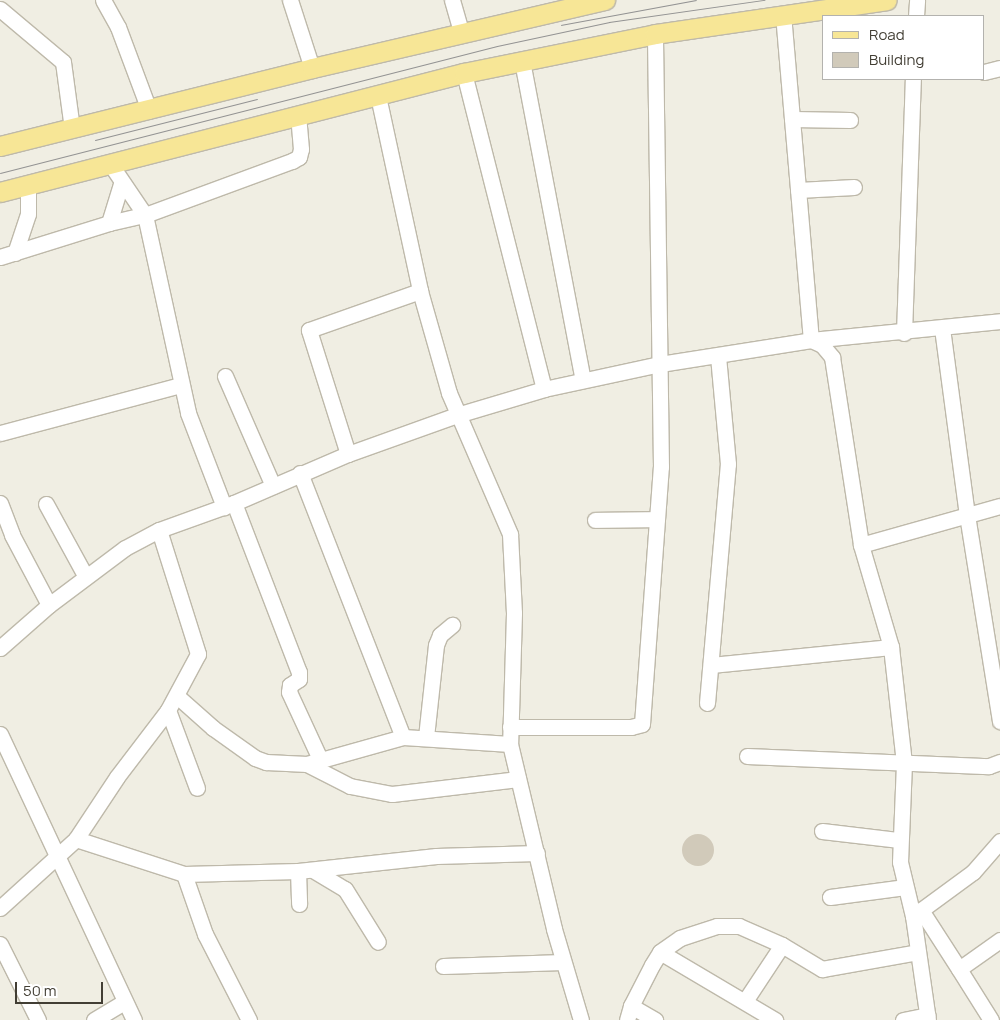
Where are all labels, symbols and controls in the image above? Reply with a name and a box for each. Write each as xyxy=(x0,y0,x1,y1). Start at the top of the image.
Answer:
legend xyxy=(822,15,985,80)
text: Road xyxy=(869,24,905,45)
text: Building xyxy=(869,49,924,70)
scale bar xyxy=(18,972,105,1004)
text: 50 m xyxy=(23,980,57,1001)

